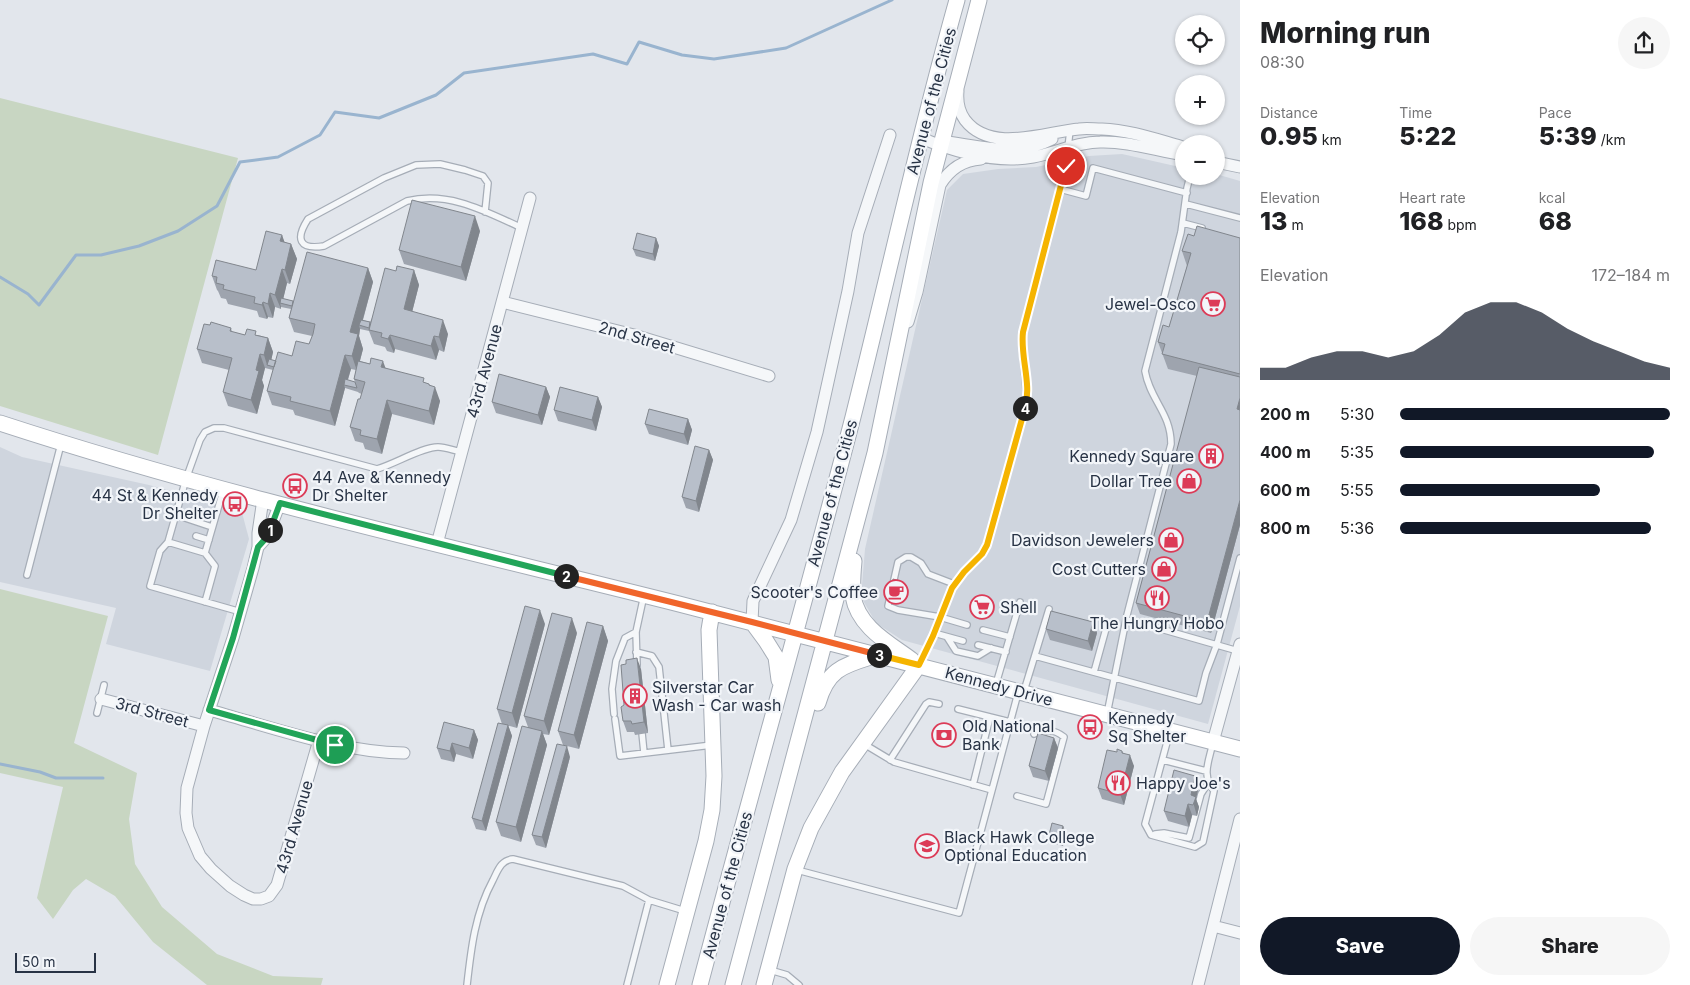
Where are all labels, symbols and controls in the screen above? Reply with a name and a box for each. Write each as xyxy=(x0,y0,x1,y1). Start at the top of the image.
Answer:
map controls xyxy=(1175,15,1225,185)
button: locate xyxy=(1175,15,1225,65)
text: Morning run xyxy=(1260,16,1430,50)
button: share xyxy=(1618,17,1670,69)
street label: Avenue of the Cities xyxy=(902,25,960,177)
text: 08:30 xyxy=(1260,52,1305,72)
button: + xyxy=(1175,75,1225,125)
text: Distance xyxy=(1260,104,1318,121)
text: Time xyxy=(1399,104,1432,121)
text: Pace xyxy=(1539,104,1572,121)
text: 0.95 xyxy=(1260,121,1318,151)
text: 5:22 xyxy=(1399,121,1456,151)
text: 5:39 xyxy=(1539,121,1597,151)
text: km xyxy=(1318,131,1342,148)
text: /km xyxy=(1597,131,1626,148)
button: − xyxy=(1175,135,1225,185)
pin xyxy=(1045,145,1087,187)
icon: check xyxy=(1052,152,1080,180)
text: Elevation xyxy=(1260,189,1320,206)
text: Heart rate xyxy=(1399,189,1466,206)
text: kcal xyxy=(1539,189,1565,206)
text: 13 xyxy=(1260,206,1287,236)
text: 168 xyxy=(1399,206,1444,236)
text: 68 xyxy=(1539,206,1572,236)
text: m xyxy=(1287,216,1304,233)
text: bpm xyxy=(1444,216,1477,233)
text: Elevation xyxy=(1260,265,1329,285)
text: 172–184 m xyxy=(1591,265,1670,285)
supermarket icon: Jewel-Osco xyxy=(1200,291,1226,317)
place label: Jewel-Osco xyxy=(1105,294,1196,314)
street label: 2nd Street xyxy=(596,317,678,357)
street label: 43rd Avenue xyxy=(462,322,506,420)
pin: 4 xyxy=(1012,396,1038,420)
text: 4 xyxy=(1021,400,1030,417)
text: 200 m xyxy=(1260,404,1310,424)
text: 5:30 xyxy=(1340,404,1374,424)
street label: Avenue of the Cities xyxy=(803,417,861,569)
text: 400 m xyxy=(1260,442,1311,462)
text: 5:35 xyxy=(1340,442,1374,462)
building icon: Kennedy Square xyxy=(1198,443,1224,469)
place label: Kennedy Square xyxy=(1069,446,1194,466)
place label: 44 Ave & Kennedy Dr Shelter xyxy=(312,467,451,505)
shop icon: Dollar Tree xyxy=(1176,468,1202,494)
place label: Dollar Tree xyxy=(1090,471,1172,491)
bus stop icon: 44 Ave & Kennedy Dr Shelter xyxy=(282,473,308,499)
text: 600 m xyxy=(1260,480,1310,500)
text: 5:55 xyxy=(1340,480,1374,500)
place label: 44 St & Kennedy Dr Shelter xyxy=(91,485,218,523)
bus stop icon: 44 St & Kennedy Dr Shelter xyxy=(222,491,248,517)
pin: 1 xyxy=(258,518,282,542)
text: 800 m xyxy=(1260,518,1310,538)
text: 5:36 xyxy=(1340,518,1374,538)
text: 1 xyxy=(267,522,274,539)
shop icon: Davidson Jewelers xyxy=(1158,527,1184,553)
place label: Davidson Jewelers xyxy=(1011,530,1154,550)
shop icon: Cost Cutters xyxy=(1151,556,1177,582)
place label: Cost Cutters xyxy=(1052,559,1146,579)
pin: 2 xyxy=(554,564,578,588)
text: 2 xyxy=(562,568,571,585)
cafe icon: Scooter's Coffee xyxy=(883,579,909,605)
place label: Scooter's Coffee xyxy=(751,582,878,602)
restaurant icon: The Hungry Hobo xyxy=(1144,585,1170,611)
supermarket icon: Shell xyxy=(969,594,995,620)
place label: Shell xyxy=(1000,597,1037,617)
place label: The Hungry Hobo xyxy=(1090,613,1224,633)
pin: 3 xyxy=(866,642,892,668)
text: 3 xyxy=(875,647,884,664)
street label: Kennedy Drive xyxy=(943,662,1055,710)
place label: Silverstar Car Wash - Car wash xyxy=(652,677,781,715)
building icon: Silverstar Car Wash - Car wash xyxy=(622,683,648,709)
street label: 3rd Street xyxy=(113,693,191,731)
place label: Kennedy Sq Shelter xyxy=(1108,708,1186,746)
bus stop icon: Kennedy Sq Shelter xyxy=(1077,714,1103,740)
place label: Old National Bank xyxy=(962,716,1054,754)
bank icon: Old National Bank xyxy=(931,722,957,748)
pin xyxy=(314,724,356,766)
icon: arrive xyxy=(321,731,349,759)
restaurant icon: Happy Joe's xyxy=(1105,770,1131,796)
place label: Happy Joe's xyxy=(1136,773,1231,793)
street label: 43rd Avenue xyxy=(271,778,317,876)
street label: Avenue of the Cities xyxy=(698,809,756,961)
place label: Black Hawk College Optional Education xyxy=(944,827,1095,865)
school or university icon: Black Hawk College Optional Education xyxy=(914,833,940,859)
button: Save xyxy=(1260,917,1460,975)
button: Share xyxy=(1470,917,1670,975)
scale bar xyxy=(15,950,96,973)
text: 50 m xyxy=(22,953,56,970)

